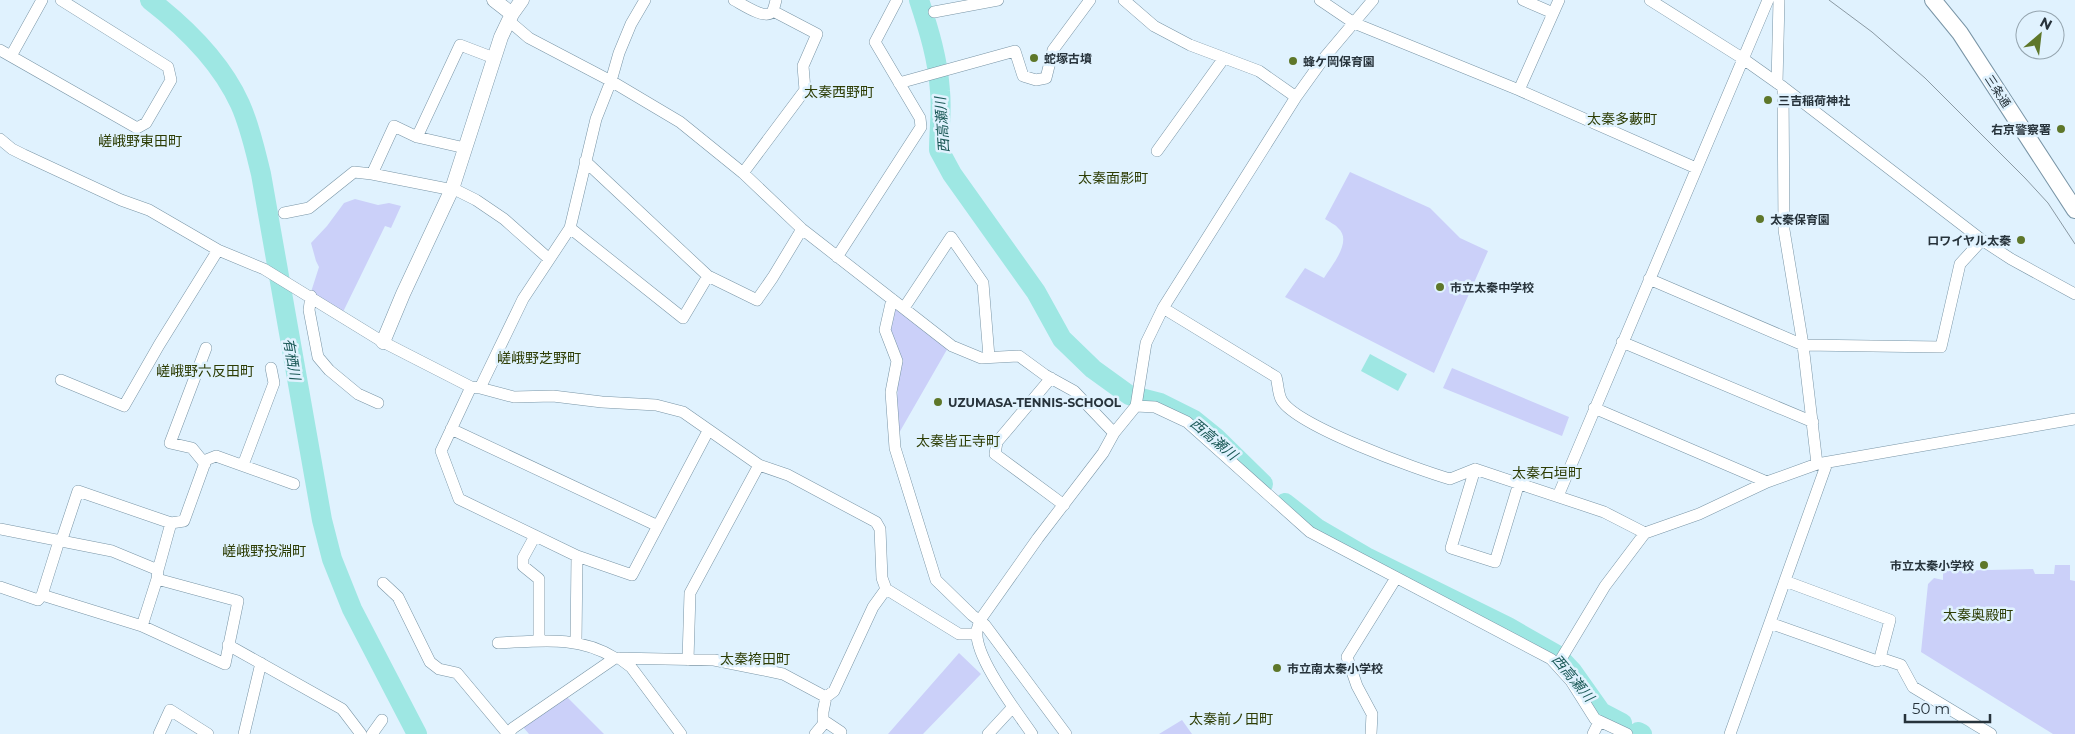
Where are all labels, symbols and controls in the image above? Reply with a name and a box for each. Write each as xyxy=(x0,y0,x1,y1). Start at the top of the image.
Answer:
north arrow xyxy=(2015,10,2065,60)
text: N xyxy=(2037,13,2055,34)
place label: 蛇塚古墳 xyxy=(1044,51,1092,66)
marker: 蛇塚古墳 xyxy=(1028,52,1040,64)
place label: 蜂ケ岡保育園 xyxy=(1303,54,1375,69)
marker: 蜂ケ岡保育園 xyxy=(1287,55,1299,67)
street label: 三条通 xyxy=(1982,72,2014,110)
district label: 太秦西野町 xyxy=(804,83,874,101)
place label: 三吉稲荷神社 xyxy=(1778,93,1850,108)
water label: 西高瀬川 xyxy=(931,94,953,154)
marker: 三吉稲荷神社 xyxy=(1762,94,1774,106)
district label: 太秦多藪町 xyxy=(1587,110,1657,128)
place label: 右京警察署 xyxy=(1991,122,2051,137)
marker: 右京警察署 xyxy=(2055,123,2067,135)
district label: 嵯峨野東田町 xyxy=(98,132,182,150)
district label: 太秦面影町 xyxy=(1078,169,1148,187)
place label: 太秦保育園 xyxy=(1770,212,1830,227)
marker: 太秦保育園 xyxy=(1754,213,1766,225)
place label: ロワイヤル太秦 xyxy=(1927,233,2011,248)
marker: ロワイヤル太秦 xyxy=(2015,234,2027,246)
place label: 市立太秦中学校 xyxy=(1450,280,1534,295)
marker: 市立太秦中学校 xyxy=(1434,281,1446,293)
water label: 有栖川 xyxy=(279,337,305,383)
district label: 嵯峨野芝野町 xyxy=(497,349,581,367)
district label: 嵯峨野六反田町 xyxy=(156,362,254,380)
place label: UZUMASA-TENNIS-SCHOOL xyxy=(948,395,1122,410)
marker: UZUMASA-TENNIS-SCHOOL xyxy=(932,396,944,408)
water label: 西高瀬川 xyxy=(1187,414,1243,465)
district label: 太秦皆正寺町 xyxy=(916,432,1000,450)
district label: 太秦石垣町 xyxy=(1512,464,1582,482)
district label: 嵯峨野投淵町 xyxy=(222,542,306,560)
place label: 市立太秦小学校 xyxy=(1890,558,1974,573)
marker: 市立太秦小学校 xyxy=(1978,559,1990,571)
district label: 太秦奥殿町 xyxy=(1943,606,2013,624)
district label: 太秦袴田町 xyxy=(720,650,790,668)
water label: 西高瀬川 xyxy=(1548,651,1599,707)
place label: 市立南太秦小学校 xyxy=(1287,661,1383,676)
marker: 市立南太秦小学校 xyxy=(1271,662,1283,674)
scale bar xyxy=(1905,692,1990,724)
text: 50 m xyxy=(1912,699,1950,718)
district label: 太秦前ノ田町 xyxy=(1189,710,1273,728)

